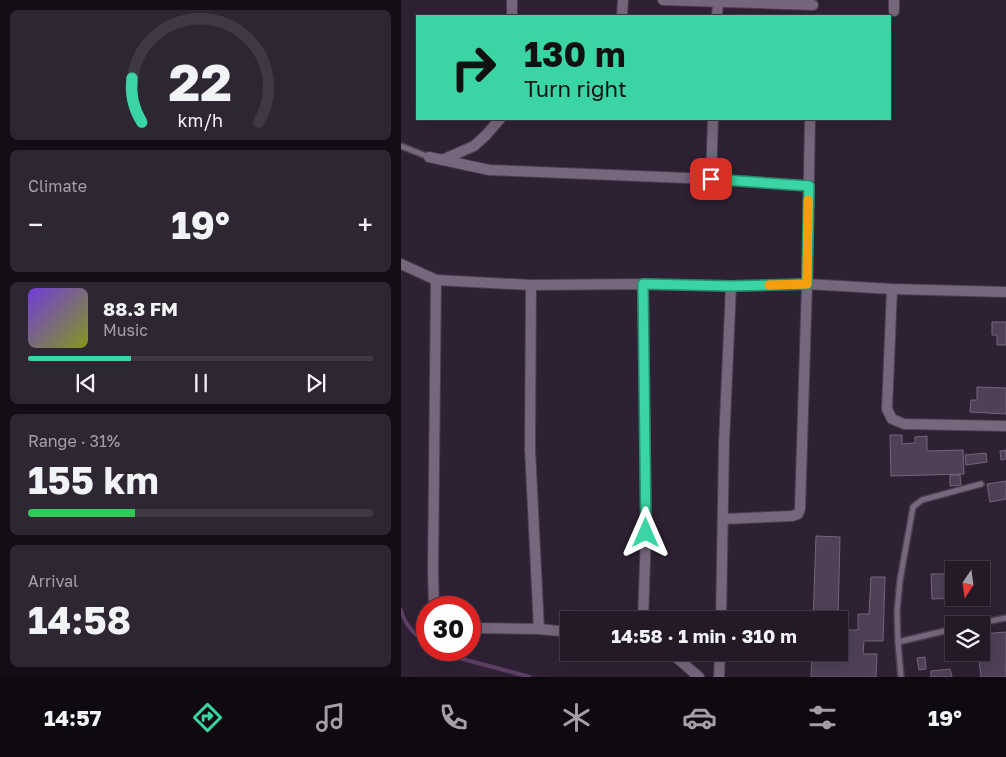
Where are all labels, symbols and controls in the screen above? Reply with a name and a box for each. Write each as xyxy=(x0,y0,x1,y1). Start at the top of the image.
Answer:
text: 130 m xyxy=(524,33,626,75)
icon: right xyxy=(441,35,506,100)
text: 22 xyxy=(169,50,232,112)
text: Turn right xyxy=(524,75,627,102)
text: km/h xyxy=(178,109,223,131)
pin xyxy=(690,158,732,200)
icon: arrive xyxy=(697,165,725,193)
text: Climate xyxy=(28,176,87,196)
text: 19° xyxy=(171,202,230,247)
text: − xyxy=(28,208,43,241)
text: + xyxy=(358,208,373,241)
text: 88.3 FM xyxy=(103,297,178,320)
text: Music xyxy=(103,320,148,340)
icon: previous xyxy=(72,369,100,397)
icon: pause xyxy=(187,369,215,397)
icon: next xyxy=(302,369,330,397)
text: Range · 31% xyxy=(28,431,120,451)
text: 155 km xyxy=(28,457,159,502)
position arrow xyxy=(619,506,671,558)
north arrow xyxy=(945,561,990,606)
map controls xyxy=(945,561,990,661)
text: Arrival xyxy=(28,571,78,591)
speed limit sign: 30 xyxy=(416,596,481,661)
text: 14:58 xyxy=(28,597,131,642)
button: layers xyxy=(945,616,990,661)
text: 14:58 · 1 min · 310 m xyxy=(611,624,797,647)
icon: directions xyxy=(190,700,225,735)
icon: music xyxy=(313,700,348,735)
icon: phone xyxy=(436,700,471,735)
icon: climate xyxy=(559,700,594,735)
icon: car xyxy=(682,700,717,735)
icon: filters xyxy=(805,700,840,735)
text: 14:57 xyxy=(44,704,102,731)
text: 19° xyxy=(928,704,962,731)

